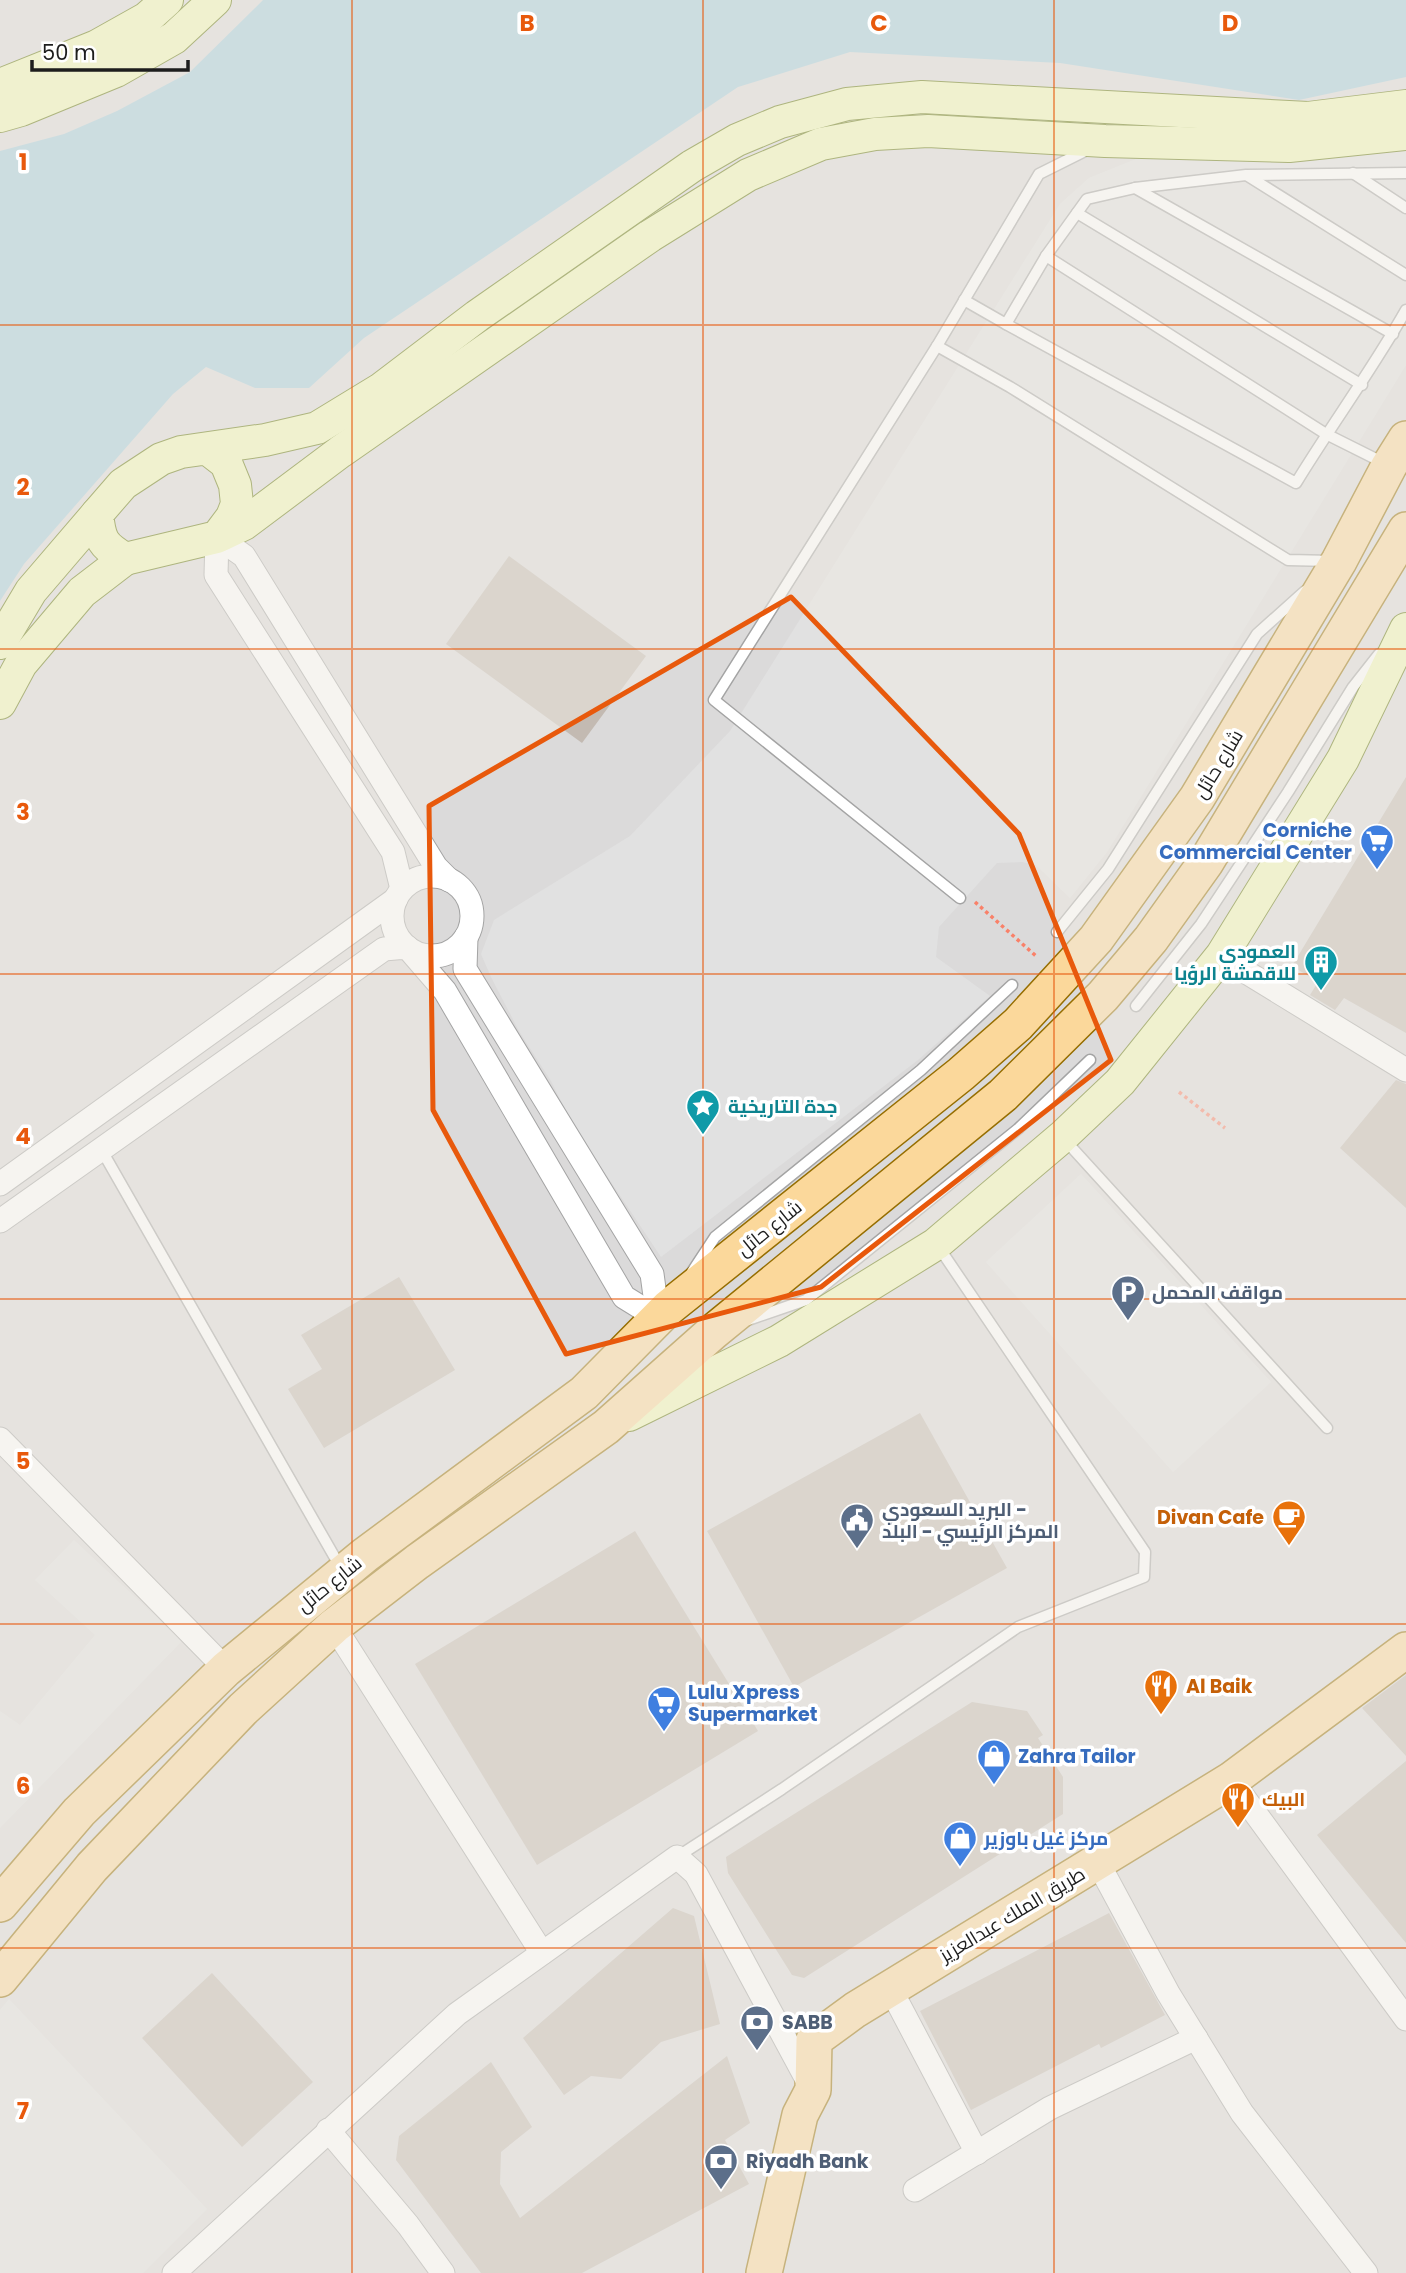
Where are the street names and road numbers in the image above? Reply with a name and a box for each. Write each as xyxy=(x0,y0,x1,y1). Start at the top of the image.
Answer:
street label: شارع حائل xyxy=(1187,725,1250,804)
street label: شارع حائل xyxy=(731,1194,807,1263)
street label: شارع حائل xyxy=(291,1550,367,1619)
street label: طريق الملك عبدالعزيز xyxy=(934,1860,1090,1969)

